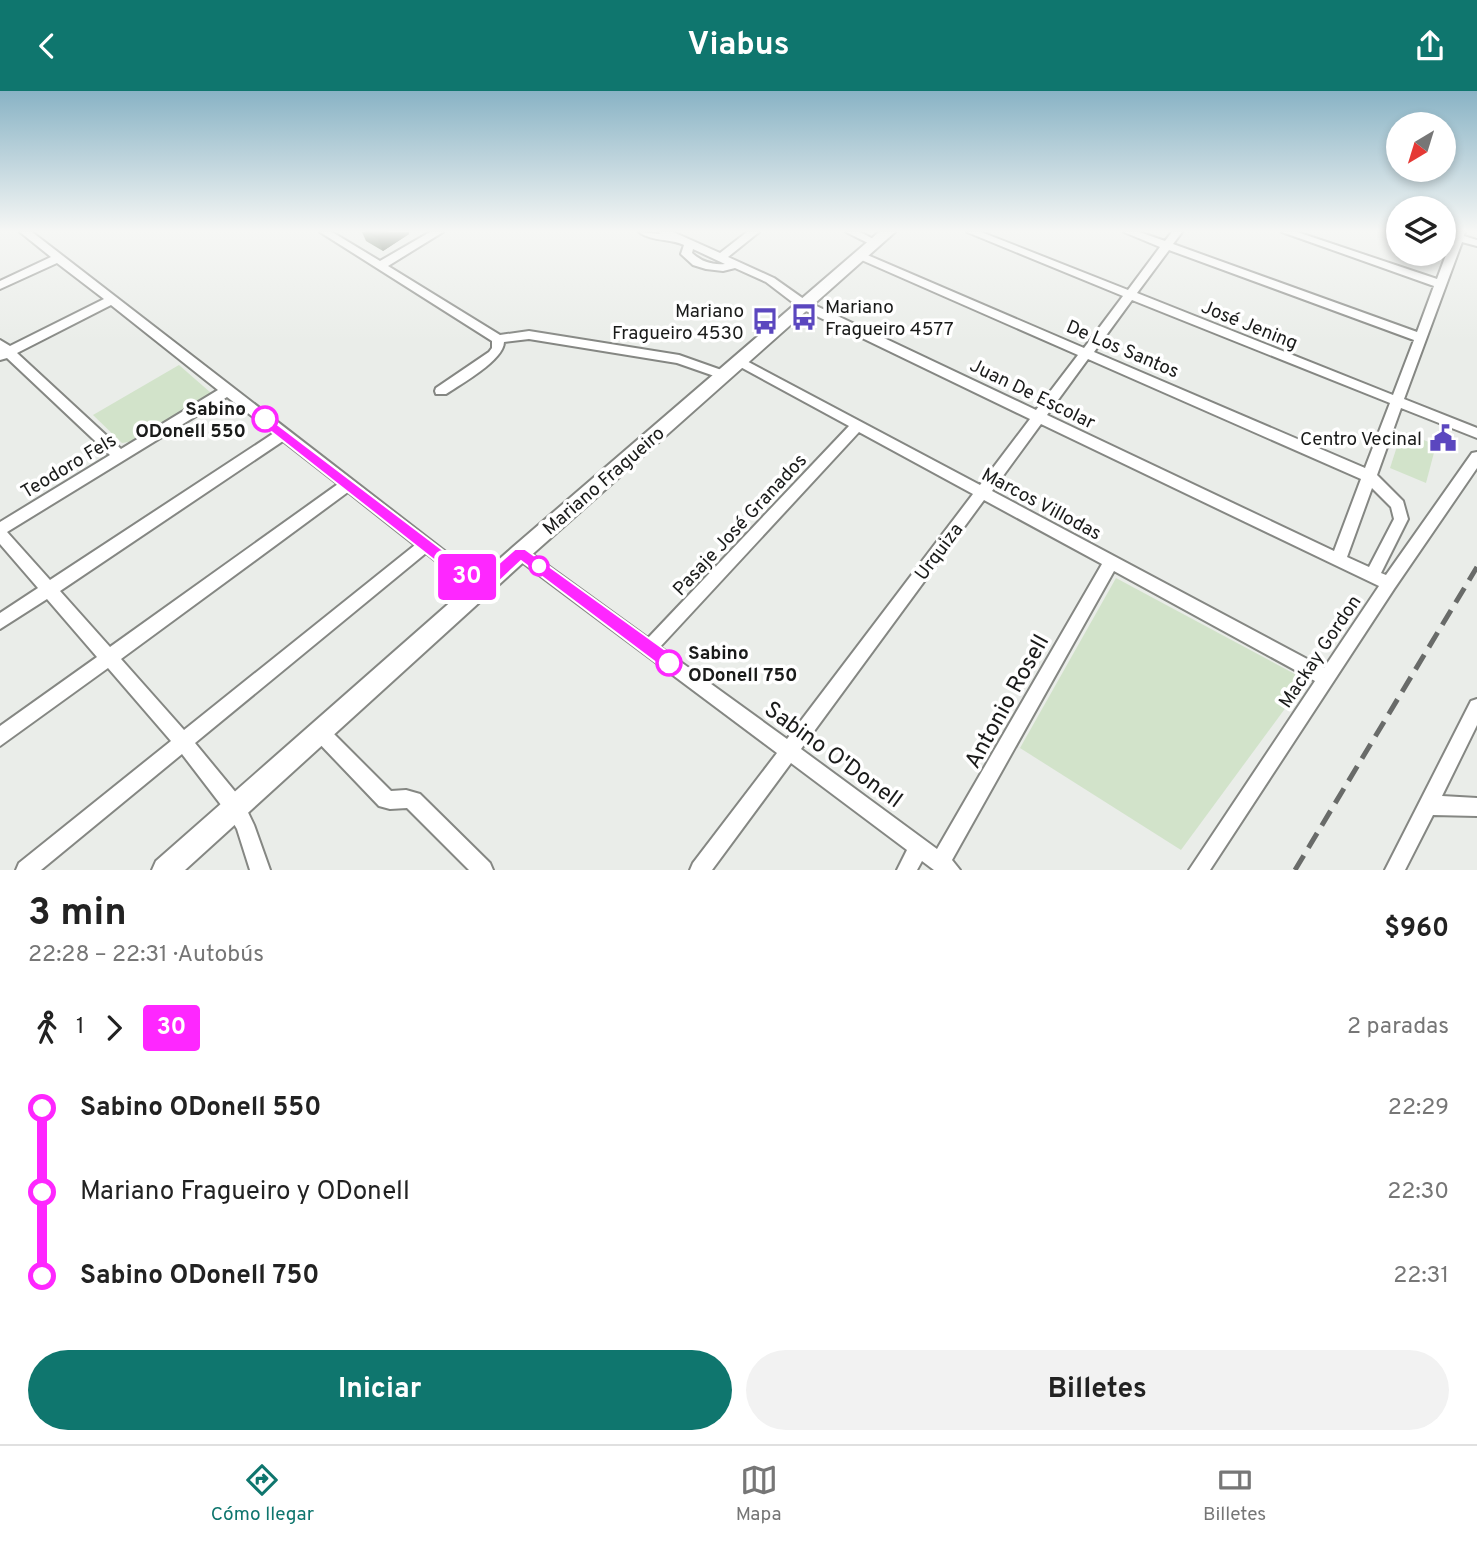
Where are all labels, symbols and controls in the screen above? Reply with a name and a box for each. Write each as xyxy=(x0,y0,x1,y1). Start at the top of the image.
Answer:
text: Viabus xyxy=(688,26,789,66)
icon: back xyxy=(28,27,66,65)
icon: share xyxy=(1411,27,1449,65)
north arrow xyxy=(1386,112,1456,182)
map controls xyxy=(1386,112,1456,266)
button: layers xyxy=(1386,196,1456,266)
place label: Mariano Fragueiro 4577 xyxy=(825,296,954,342)
street label: José Jening xyxy=(1197,296,1301,356)
place label: Mariano Fragueiro 4530 xyxy=(612,300,744,346)
bus stop icon: Mariano Fragueiro 4577 xyxy=(789,302,819,332)
bus stop icon: Mariano Fragueiro 4530 xyxy=(750,306,780,336)
street label: De Los Santos xyxy=(1062,315,1182,384)
street label: Juan De Escolar xyxy=(965,354,1099,436)
place label: Sabino ODonell 550 xyxy=(135,398,246,444)
marker: Sabino ODonell 550 xyxy=(252,406,278,432)
street label: Mariano Fragueiro xyxy=(538,422,670,541)
public building icon: Centro Vecinal xyxy=(1428,423,1458,453)
place label: Centro Vecinal xyxy=(1300,428,1422,452)
street label: Teodoro Fels xyxy=(17,429,121,505)
street label: Pasaje José Granados xyxy=(668,449,813,602)
street label: Marcos Villodas xyxy=(977,463,1105,546)
street label: Urquiza xyxy=(910,519,969,586)
line badge: 30 xyxy=(435,554,498,600)
unlabelled marker xyxy=(529,556,549,576)
text: 30 xyxy=(452,562,482,592)
street label: Mackay Gordon xyxy=(1274,591,1367,713)
street label: Antonio Rosell xyxy=(959,630,1057,774)
place label: Sabino ODonell 750 xyxy=(688,642,797,688)
marker: Sabino ODonell 750 xyxy=(656,650,682,676)
street label: Sabino O'Donell xyxy=(758,696,907,816)
text: 3 min xyxy=(28,890,127,939)
text: $960 xyxy=(1384,913,1449,946)
text: 22:28 – 22:31 · Autobús xyxy=(28,941,264,970)
icon: walk xyxy=(28,1009,66,1047)
icon: forward xyxy=(95,1009,133,1047)
text: 1 xyxy=(76,1013,85,1042)
text: 30 xyxy=(157,1013,186,1043)
text: 2 paradas xyxy=(1347,1013,1449,1042)
text: Sabino ODonell 550 xyxy=(80,1092,321,1125)
text: 22:29 xyxy=(1388,1094,1449,1123)
text: Mariano Fragueiro y ODonell xyxy=(80,1176,410,1209)
text: 22:30 xyxy=(1387,1178,1449,1207)
text: Sabino ODonell 750 xyxy=(80,1260,319,1293)
text: 22:31 xyxy=(1393,1262,1449,1291)
button: Iniciar xyxy=(28,1350,732,1430)
button: Billetes xyxy=(746,1350,1449,1430)
tab: Cómo llegar xyxy=(211,1461,314,1527)
tab: Mapa xyxy=(736,1461,782,1527)
tab: Billetes xyxy=(1203,1461,1266,1527)

